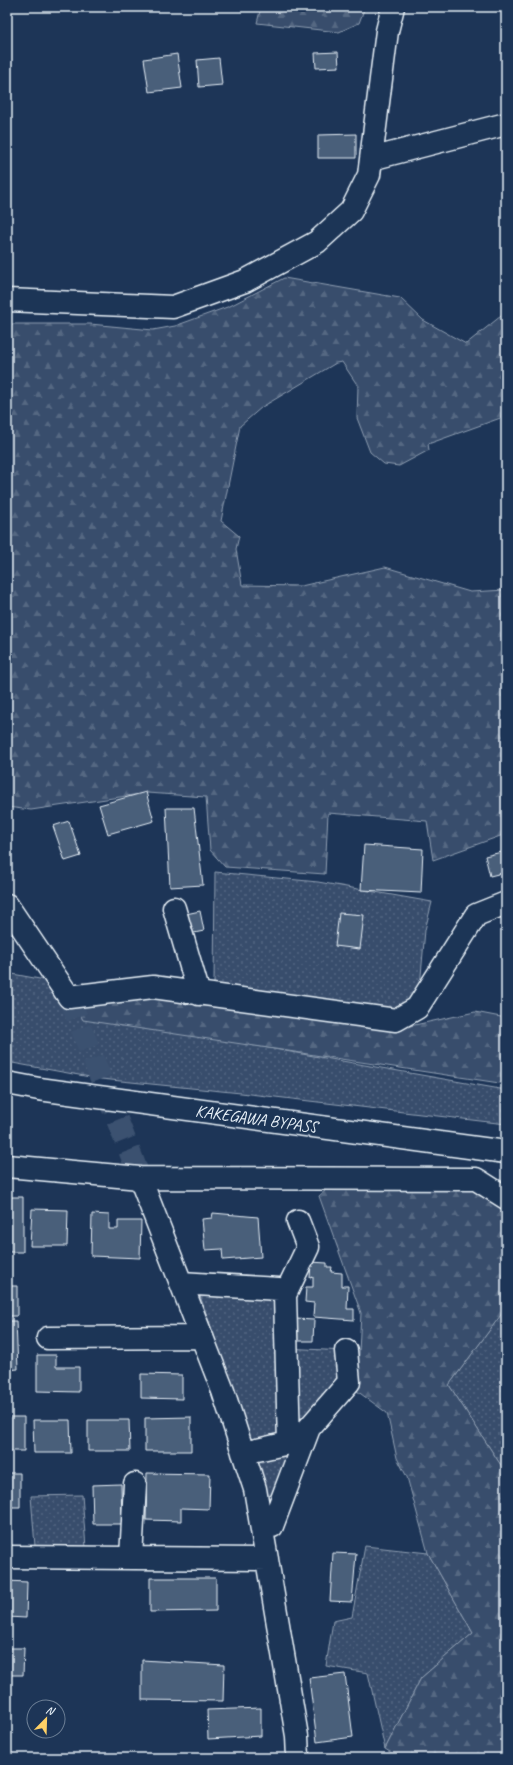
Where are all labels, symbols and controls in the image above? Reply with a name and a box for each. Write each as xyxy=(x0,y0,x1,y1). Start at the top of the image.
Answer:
street label: KAKEGAWA BYPASS xyxy=(194,1100,321,1138)
north arrow xyxy=(26,1699,66,1739)
text: N xyxy=(44,1702,58,1718)

